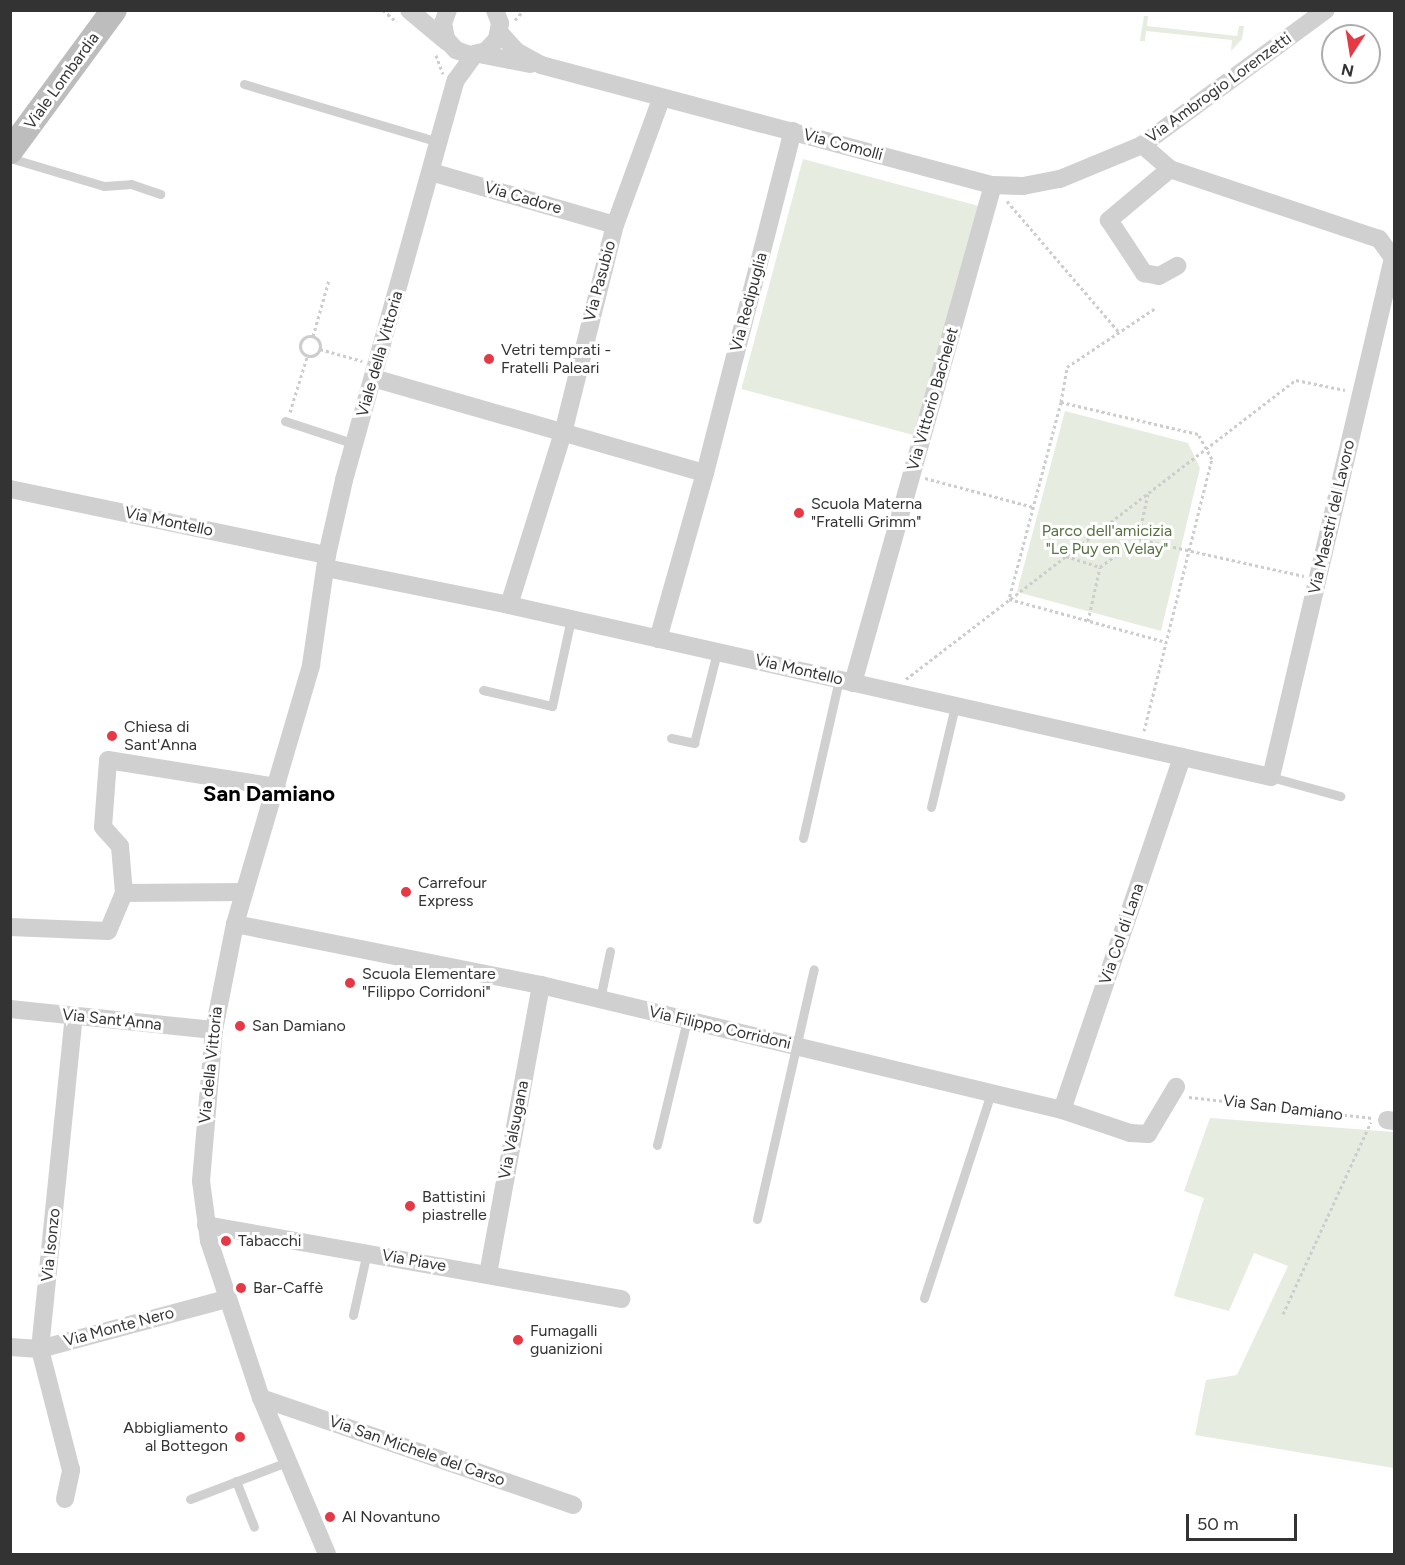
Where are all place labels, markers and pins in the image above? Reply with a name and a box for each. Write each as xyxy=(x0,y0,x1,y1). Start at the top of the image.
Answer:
place label: Vetri temprati - Fratelli Paleari xyxy=(501,340,611,378)
marker: Vetri temprati - Fratelli Paleari xyxy=(482,352,496,366)
place label: Scuola Materna "Fratelli Grimm" xyxy=(811,494,922,532)
marker: Scuola Materna "Fratelli Grimm" xyxy=(792,506,806,520)
place label: Chiesa di Sant'Anna xyxy=(124,717,197,755)
marker: Chiesa di Sant'Anna xyxy=(105,729,119,743)
place label: Carrefour Express xyxy=(418,873,487,911)
marker: Carrefour Express xyxy=(399,885,413,899)
place label: Scuola Elementare "Filippo Corridoni" xyxy=(362,964,496,1002)
marker: Scuola Elementare "Filippo Corridoni" xyxy=(343,976,357,990)
place label: San Damiano xyxy=(252,1016,346,1036)
marker: San Damiano xyxy=(233,1019,247,1033)
place label: Battistini piastrelle xyxy=(422,1187,487,1225)
marker: Battistini piastrelle xyxy=(403,1199,417,1213)
place label: Tabacchi xyxy=(238,1231,301,1251)
marker: Tabacchi xyxy=(219,1234,233,1248)
place label: Bar-Caffè xyxy=(253,1278,323,1298)
marker: Bar-Caffè xyxy=(234,1281,248,1295)
place label: Fumagalli guanizioni xyxy=(530,1321,603,1359)
marker: Fumagalli guanizioni xyxy=(511,1333,525,1347)
place label: Abbigliamento al Bottegon xyxy=(123,1418,228,1456)
marker: Abbigliamento al Bottegon xyxy=(233,1430,247,1444)
place label: Al Novantuno xyxy=(342,1507,440,1527)
marker: Al Novantuno xyxy=(323,1510,337,1524)

